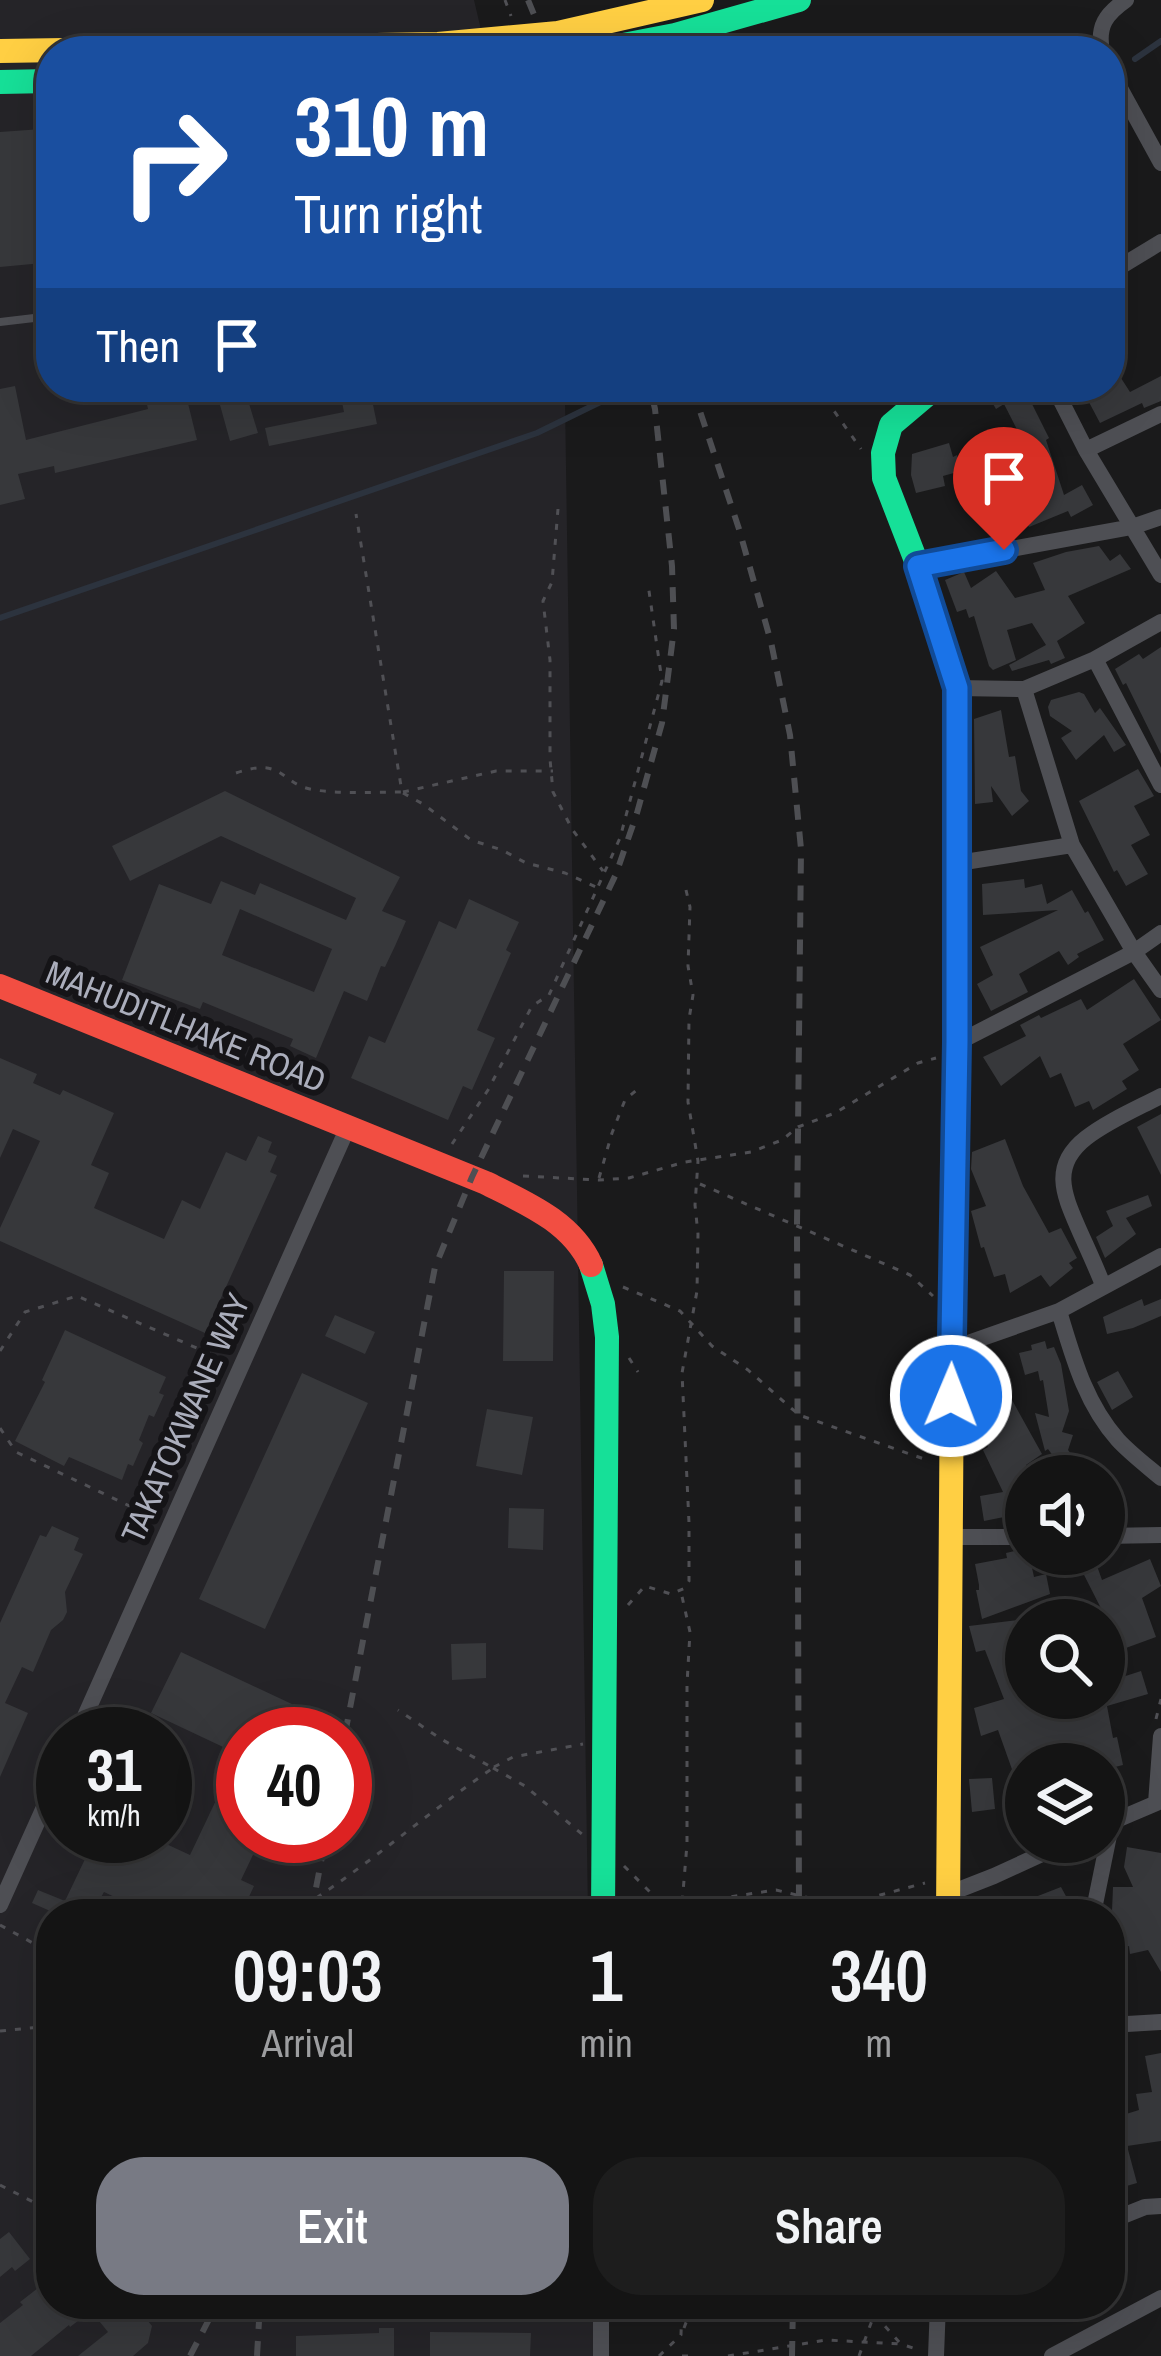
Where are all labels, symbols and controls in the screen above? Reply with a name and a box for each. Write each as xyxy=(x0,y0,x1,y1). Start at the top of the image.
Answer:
text: 310 m xyxy=(294,69,489,182)
icon: right xyxy=(96,84,252,240)
text: Turn right xyxy=(294,177,482,250)
icon: arrive xyxy=(204,312,270,378)
text: Then xyxy=(96,315,180,376)
pin xyxy=(953,427,1055,550)
icon: arrive xyxy=(971,445,1037,511)
street label: MAHUDITLHAKE ROAD xyxy=(40,950,332,1102)
street label: TAKATOKWANE WAY xyxy=(110,1287,260,1549)
position arrow xyxy=(888,1333,1014,1459)
map controls xyxy=(1005,1455,1125,1863)
button: sound xyxy=(1005,1455,1125,1575)
button: search xyxy=(1005,1599,1125,1719)
speed limit sign: 40 xyxy=(216,1707,372,1863)
text: 31 xyxy=(87,1729,141,1810)
button: layers xyxy=(1005,1743,1125,1863)
text: km/h xyxy=(87,1795,141,1835)
text: 09:03 xyxy=(233,1926,383,2023)
text: 1 xyxy=(590,1926,623,2023)
text: 340 xyxy=(830,1926,928,2023)
text: Arrival xyxy=(262,2017,354,2069)
text: min xyxy=(580,2017,633,2069)
text: m xyxy=(866,2017,892,2069)
button: Exit xyxy=(96,2157,569,2295)
button: Share xyxy=(593,2157,1065,2295)

